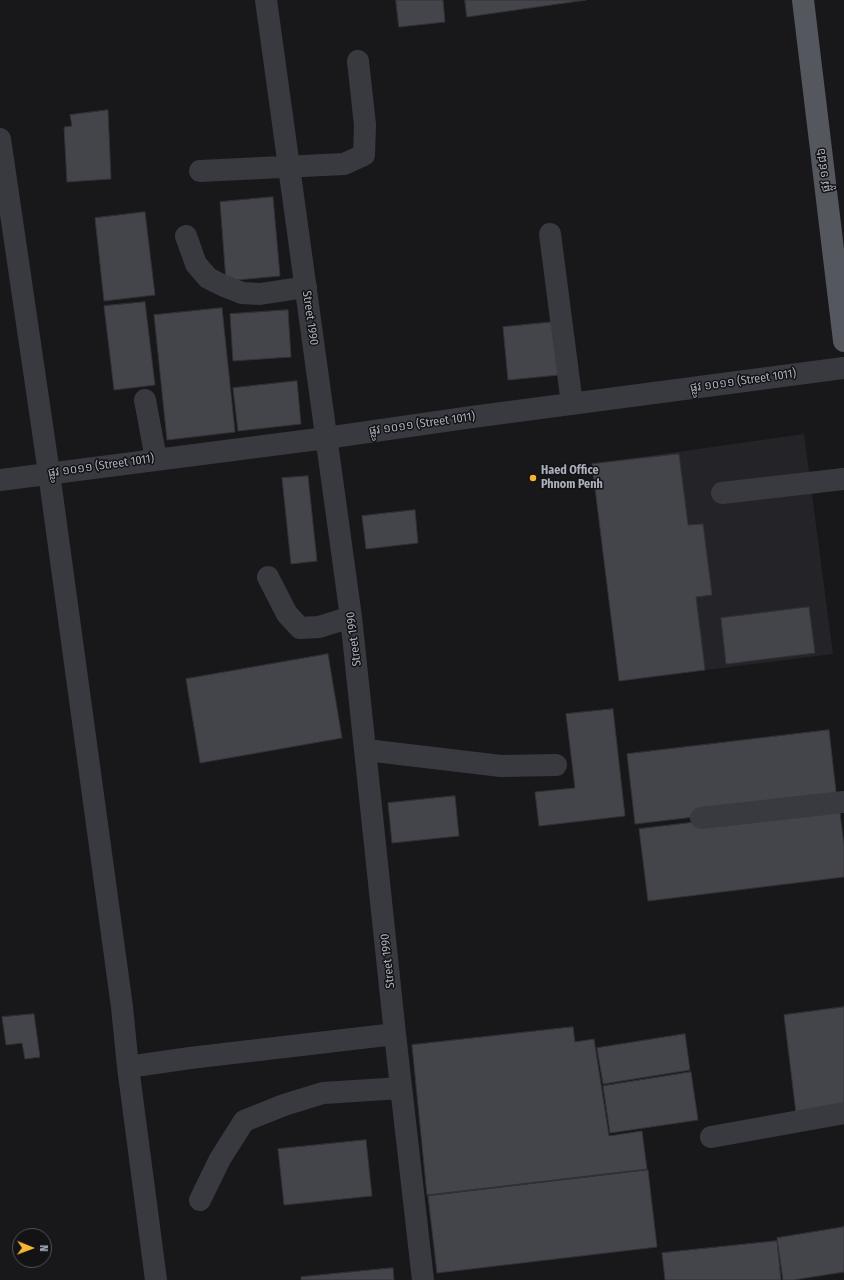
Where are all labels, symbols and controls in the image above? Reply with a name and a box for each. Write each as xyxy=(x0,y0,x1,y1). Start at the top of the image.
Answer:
street label: ផ្លូវ ១៩៨៦ xyxy=(814,147,834,193)
street label: Street 1990 xyxy=(299,290,321,346)
street label: ផ្លូវ ១០១១ (Street 1011) xyxy=(689,366,797,396)
street label: ផ្លូវ ១០១១ (Street 1011) xyxy=(368,409,476,439)
street label: ផ្លូវ ១០១១ (Street 1011) xyxy=(47,451,155,481)
place label: Haed Office Phnom Penh xyxy=(541,464,603,492)
marker: Haed Office Phnom Penh xyxy=(528,473,538,483)
street label: Street 1990 xyxy=(344,611,364,667)
street label: Street 1990 xyxy=(378,933,398,989)
north arrow xyxy=(12,1228,52,1268)
text: N xyxy=(37,1245,50,1252)

